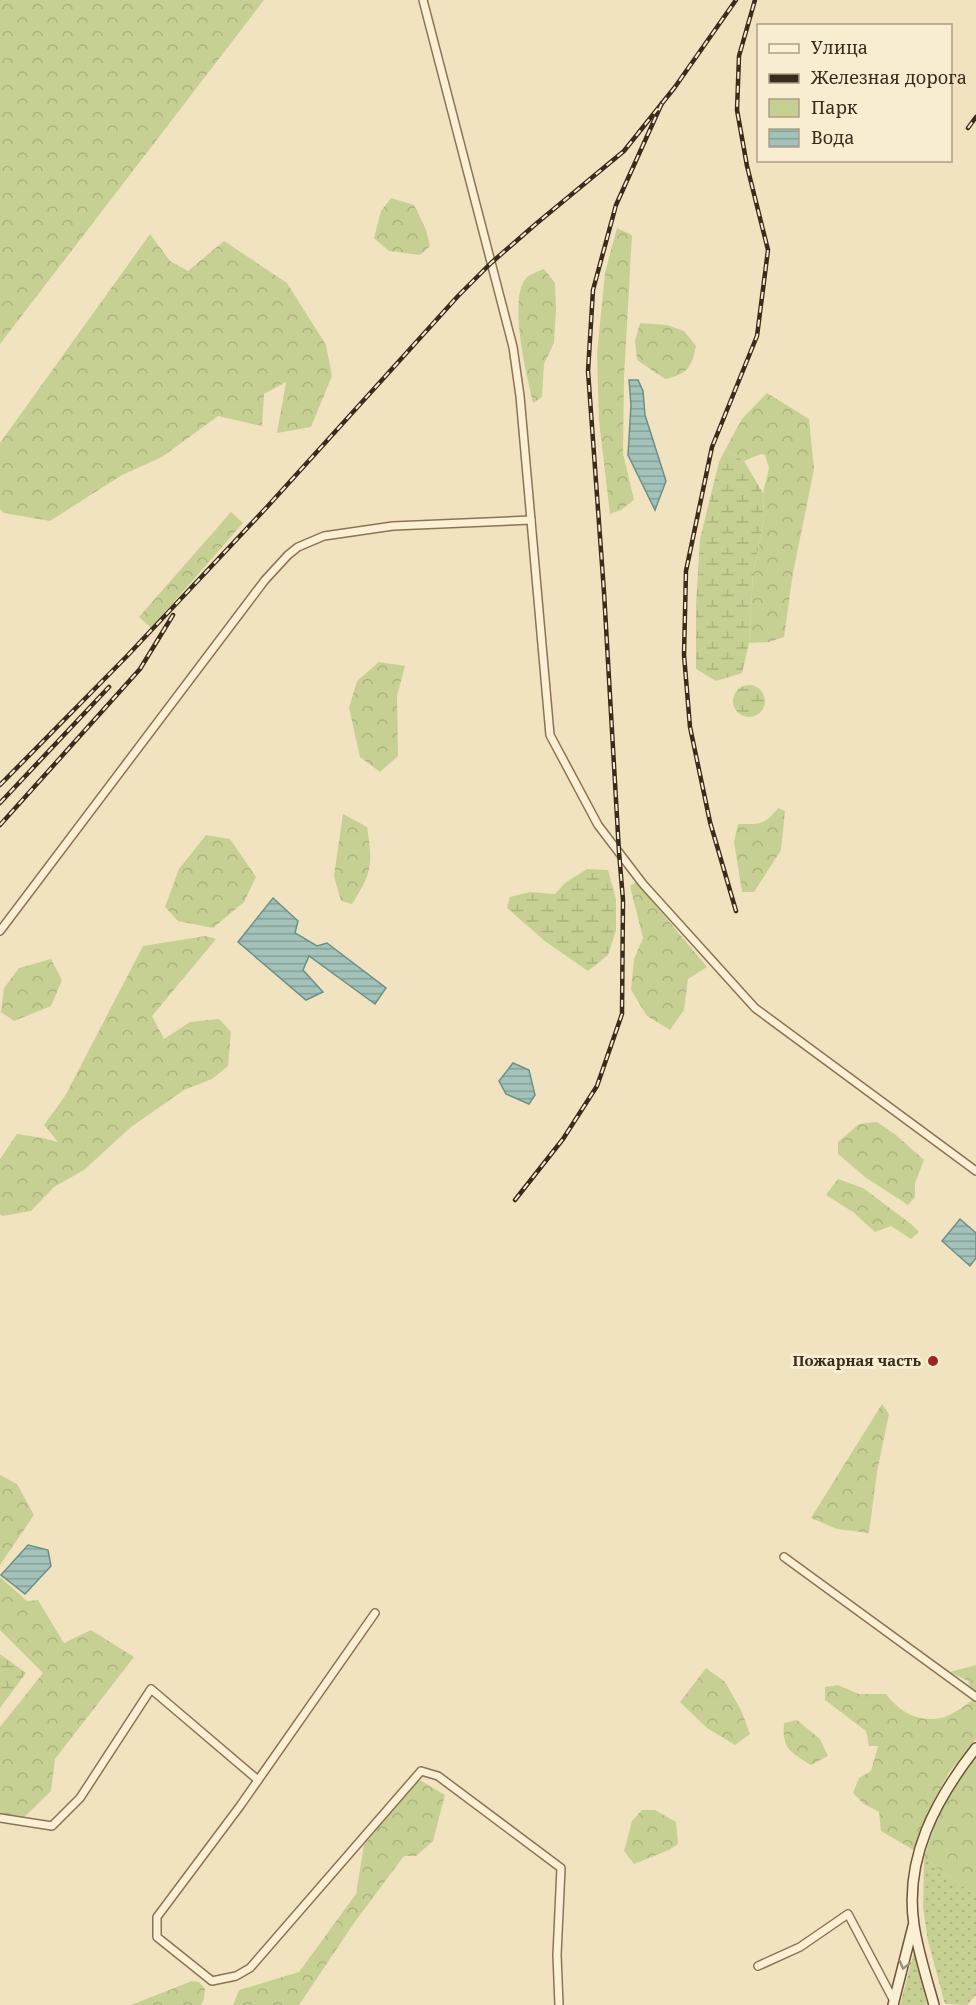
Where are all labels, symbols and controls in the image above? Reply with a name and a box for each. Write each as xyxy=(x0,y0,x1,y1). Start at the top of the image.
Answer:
legend xyxy=(757,24,952,162)
text: Улица xyxy=(811,35,868,59)
text: Железная дорога xyxy=(810,65,967,89)
text: Парк xyxy=(811,95,858,119)
text: Вода xyxy=(811,125,855,149)
place label: Пожарная часть xyxy=(792,1350,921,1370)
marker: Пожарная часть xyxy=(926,1354,940,1368)
one-way arrow xyxy=(898,1959,911,1969)

